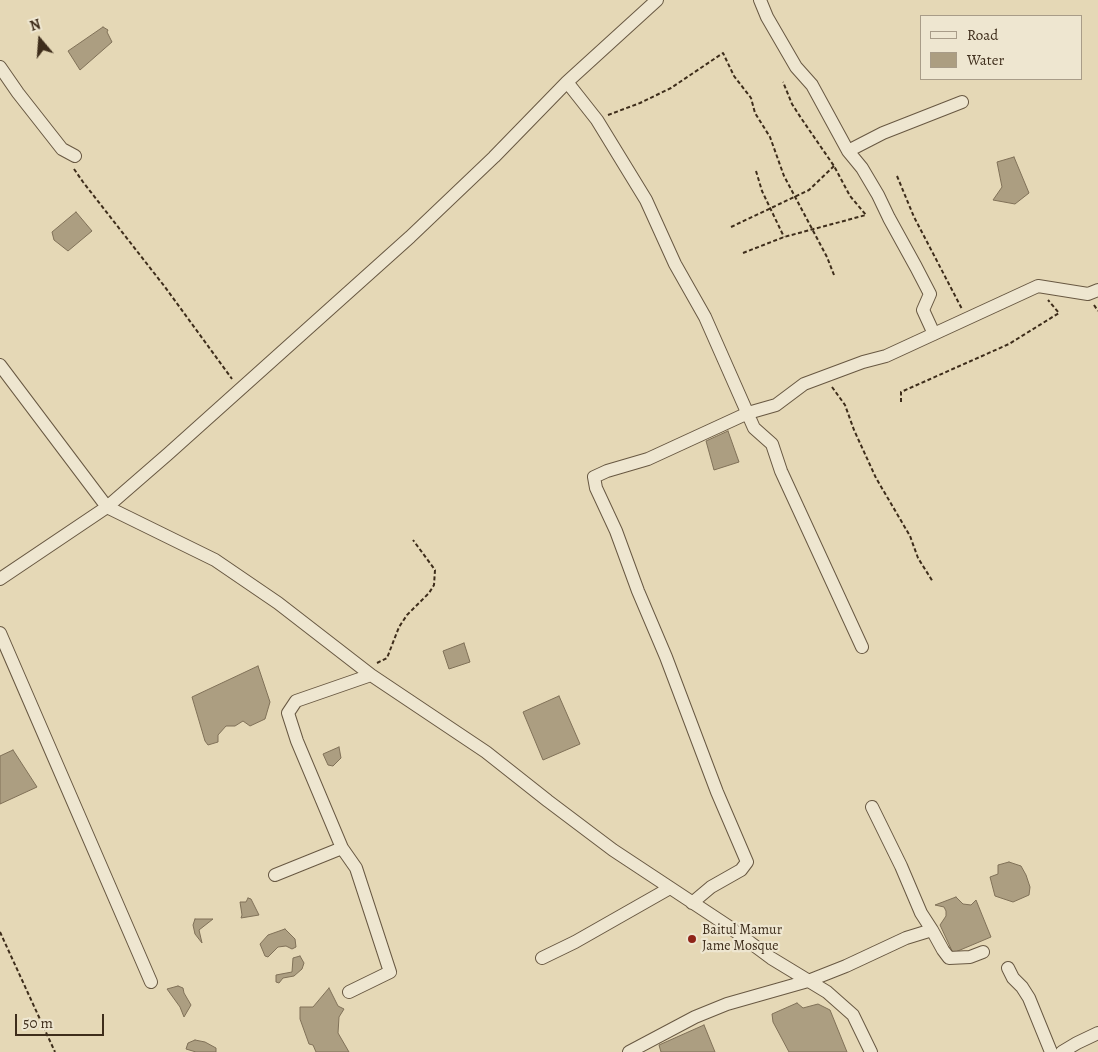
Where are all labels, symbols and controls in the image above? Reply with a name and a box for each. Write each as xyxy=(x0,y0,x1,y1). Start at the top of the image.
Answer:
north arrow xyxy=(15,15,65,65)
text: N xyxy=(27,15,43,36)
legend xyxy=(920,15,1083,80)
text: Road xyxy=(967,25,998,45)
text: Water xyxy=(967,50,1004,70)
place label: Baitul Mamur Jame Mosque xyxy=(702,923,782,956)
marker: Baitul Mamur Jame Mosque xyxy=(686,933,698,945)
scale bar xyxy=(18,1004,106,1036)
text: 50 m xyxy=(23,1013,53,1033)

